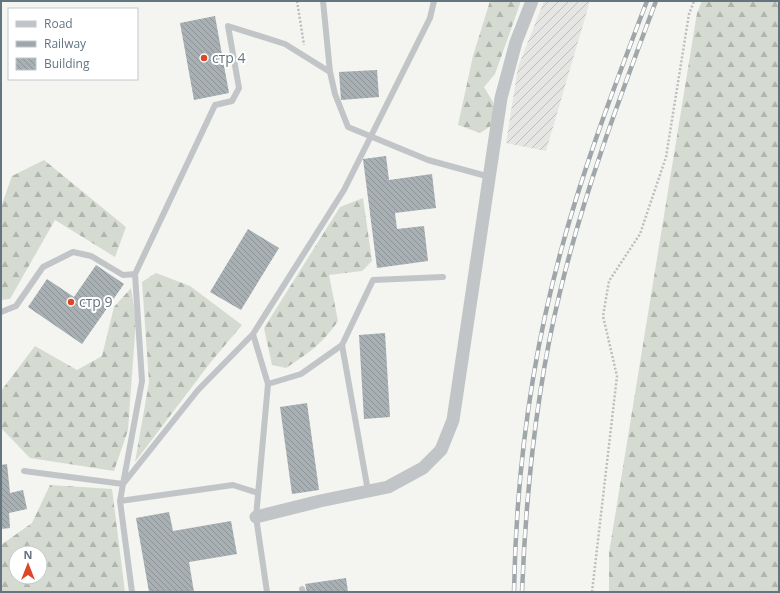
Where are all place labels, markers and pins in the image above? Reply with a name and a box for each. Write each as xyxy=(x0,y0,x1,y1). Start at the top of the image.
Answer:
place label: стр 4 xyxy=(212,48,246,67)
marker: стр 4 xyxy=(199,53,209,63)
place label: стр 9 xyxy=(79,292,113,311)
marker: стр 9 xyxy=(66,297,76,307)

